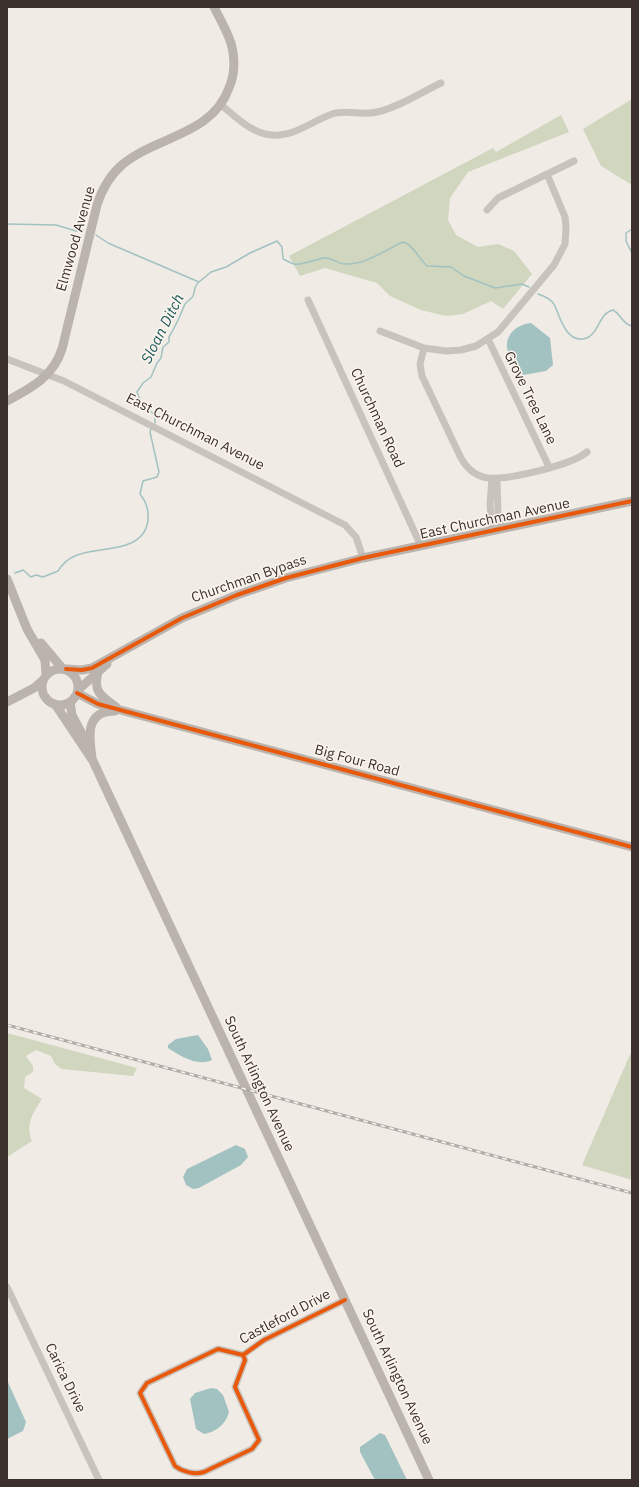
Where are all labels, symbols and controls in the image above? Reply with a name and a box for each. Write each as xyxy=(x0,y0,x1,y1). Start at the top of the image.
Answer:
street label: Elmwood Avenue xyxy=(53,184,99,294)
water label: Sloan Ditch xyxy=(138,291,188,367)
street label: Grove Tree Lane xyxy=(500,349,560,447)
street label: Churchman Road xyxy=(347,366,407,470)
street label: East Churchman Avenue xyxy=(123,390,267,474)
street label: East Churchman Avenue xyxy=(418,495,572,543)
street label: Churchman Bypass xyxy=(189,551,309,607)
street label: Big Four Road xyxy=(313,742,401,780)
street label: South Arlington Avenue xyxy=(220,1014,298,1154)
street label: Castleford Drive xyxy=(237,1286,333,1348)
street label: South Arlington Avenue xyxy=(358,1307,436,1447)
street label: Carica Drive xyxy=(41,1341,89,1415)

